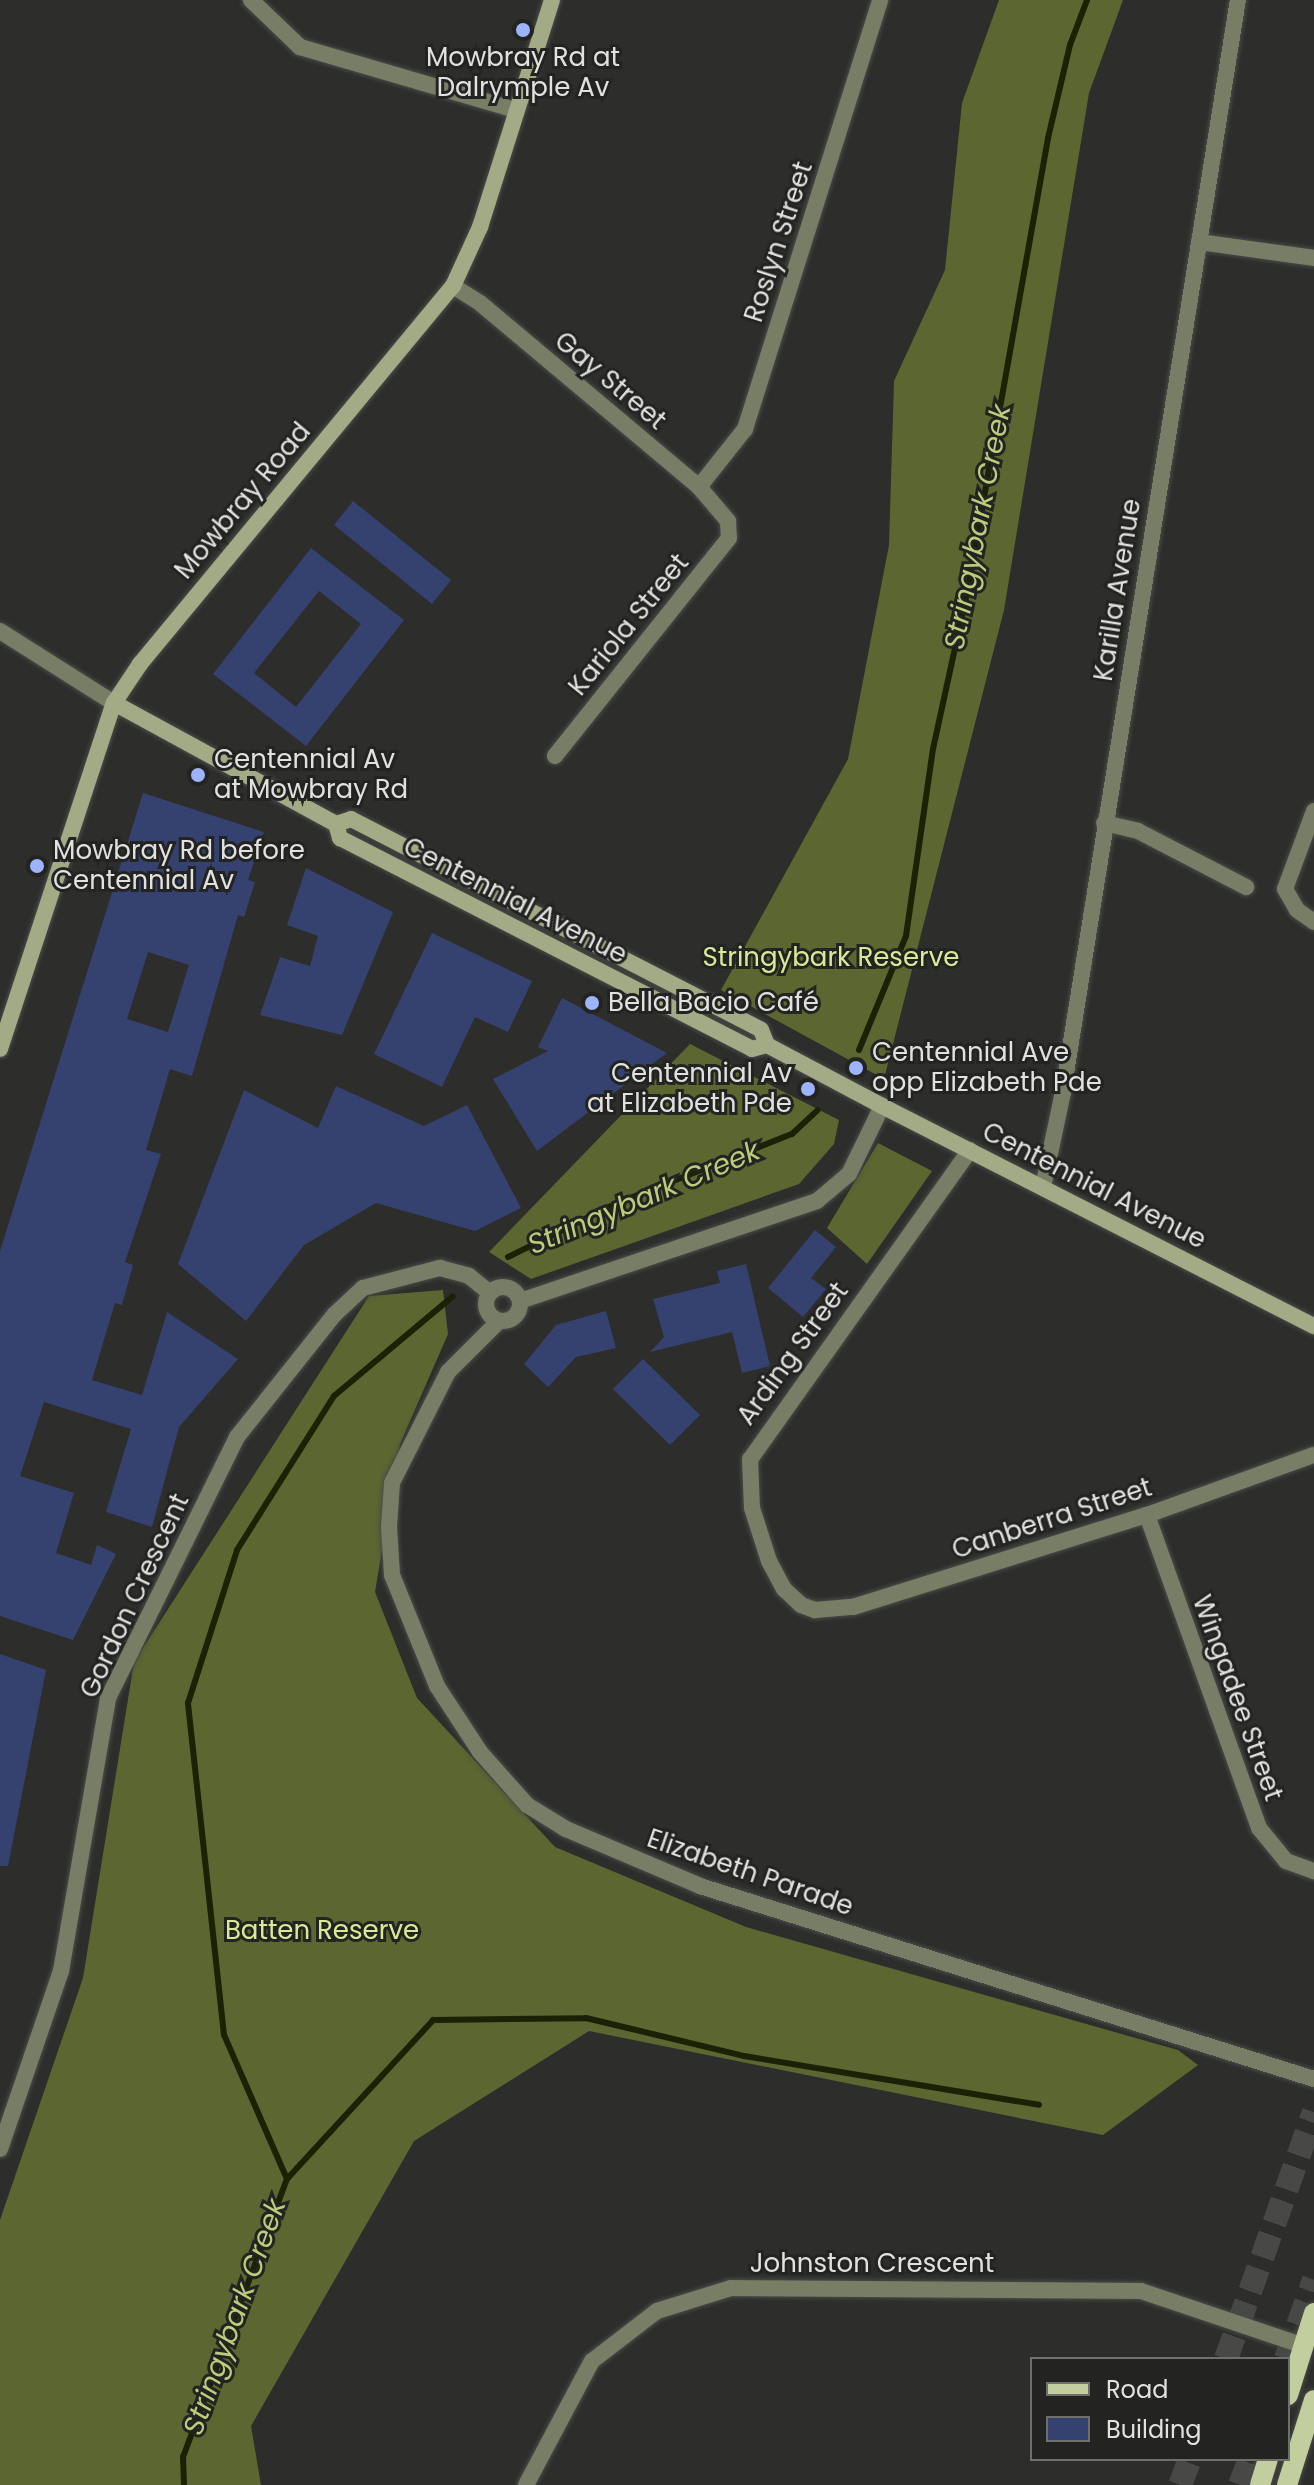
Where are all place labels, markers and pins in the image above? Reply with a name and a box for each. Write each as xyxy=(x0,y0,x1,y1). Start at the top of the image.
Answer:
marker: Mowbray Rd at Dalrymple Av xyxy=(514,21,532,39)
place label: Mowbray Rd at Dalrymple Av xyxy=(426,42,620,104)
place label: Centennial Av at Mowbray Rd xyxy=(214,744,408,806)
marker: Centennial Av at Mowbray Rd xyxy=(189,766,207,784)
place label: Mowbray Rd before Centennial Av xyxy=(53,835,305,896)
marker: Mowbray Rd before Centennial Av xyxy=(28,857,46,875)
place label: Bella Bacio Café xyxy=(608,987,819,1019)
marker: Bella Bacio Café xyxy=(583,994,601,1012)
place label: Centennial Ave opp Elizabeth Pde xyxy=(872,1037,1102,1098)
place label: Centennial Av at Elizabeth Pde xyxy=(587,1058,792,1120)
marker: Centennial Ave opp Elizabeth Pde xyxy=(847,1059,865,1077)
marker: Centennial Av at Elizabeth Pde xyxy=(799,1080,817,1098)

